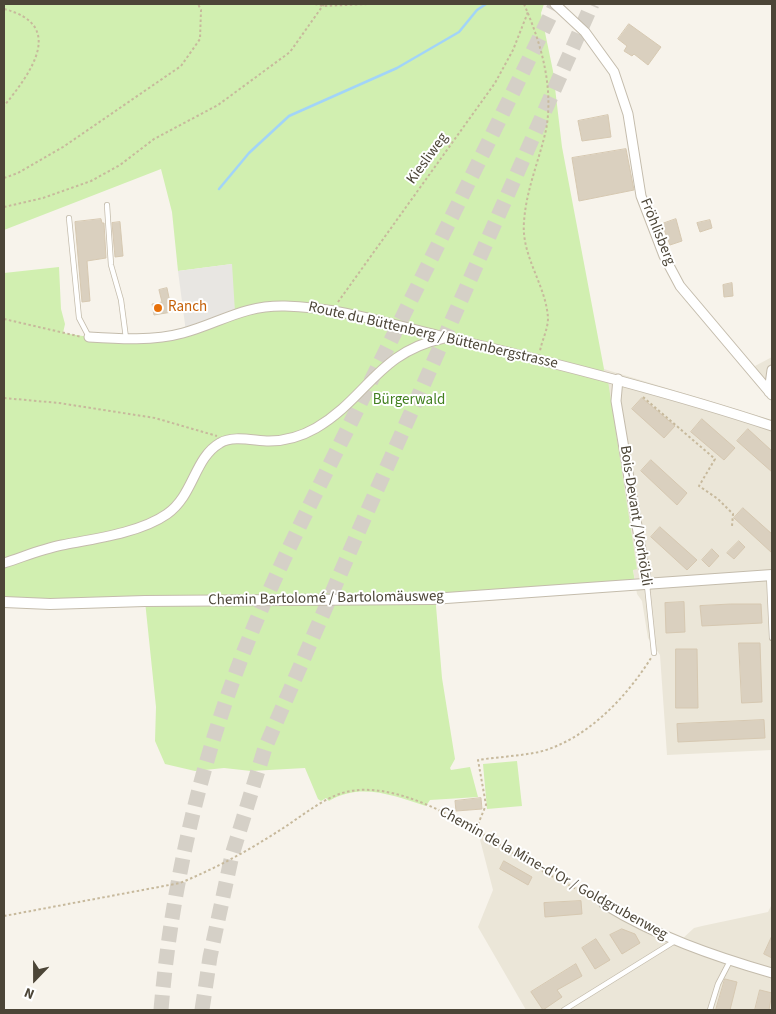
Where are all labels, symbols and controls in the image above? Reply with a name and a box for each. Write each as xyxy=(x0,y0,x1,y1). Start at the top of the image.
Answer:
street label: Kiesliweg xyxy=(403,130,453,188)
street label: Fröhlisberg xyxy=(635,196,679,268)
place label: Ranch xyxy=(168,299,207,317)
street label: Route du Büttenberg / Büttenbergstrasse xyxy=(307,299,559,373)
marker: Ranch xyxy=(152,302,164,314)
park label: Bürgerwald xyxy=(373,392,445,410)
street label: Bois-Devant / Vorhölzli xyxy=(615,444,655,588)
street label: Chemin Bartolomé / Bartolomäusweg xyxy=(208,588,444,610)
street label: Chemin de la Mine-d'Or / Goldgrubenweg xyxy=(436,804,670,944)
north arrow xyxy=(10,954,60,1004)
text: N xyxy=(21,982,37,1004)

